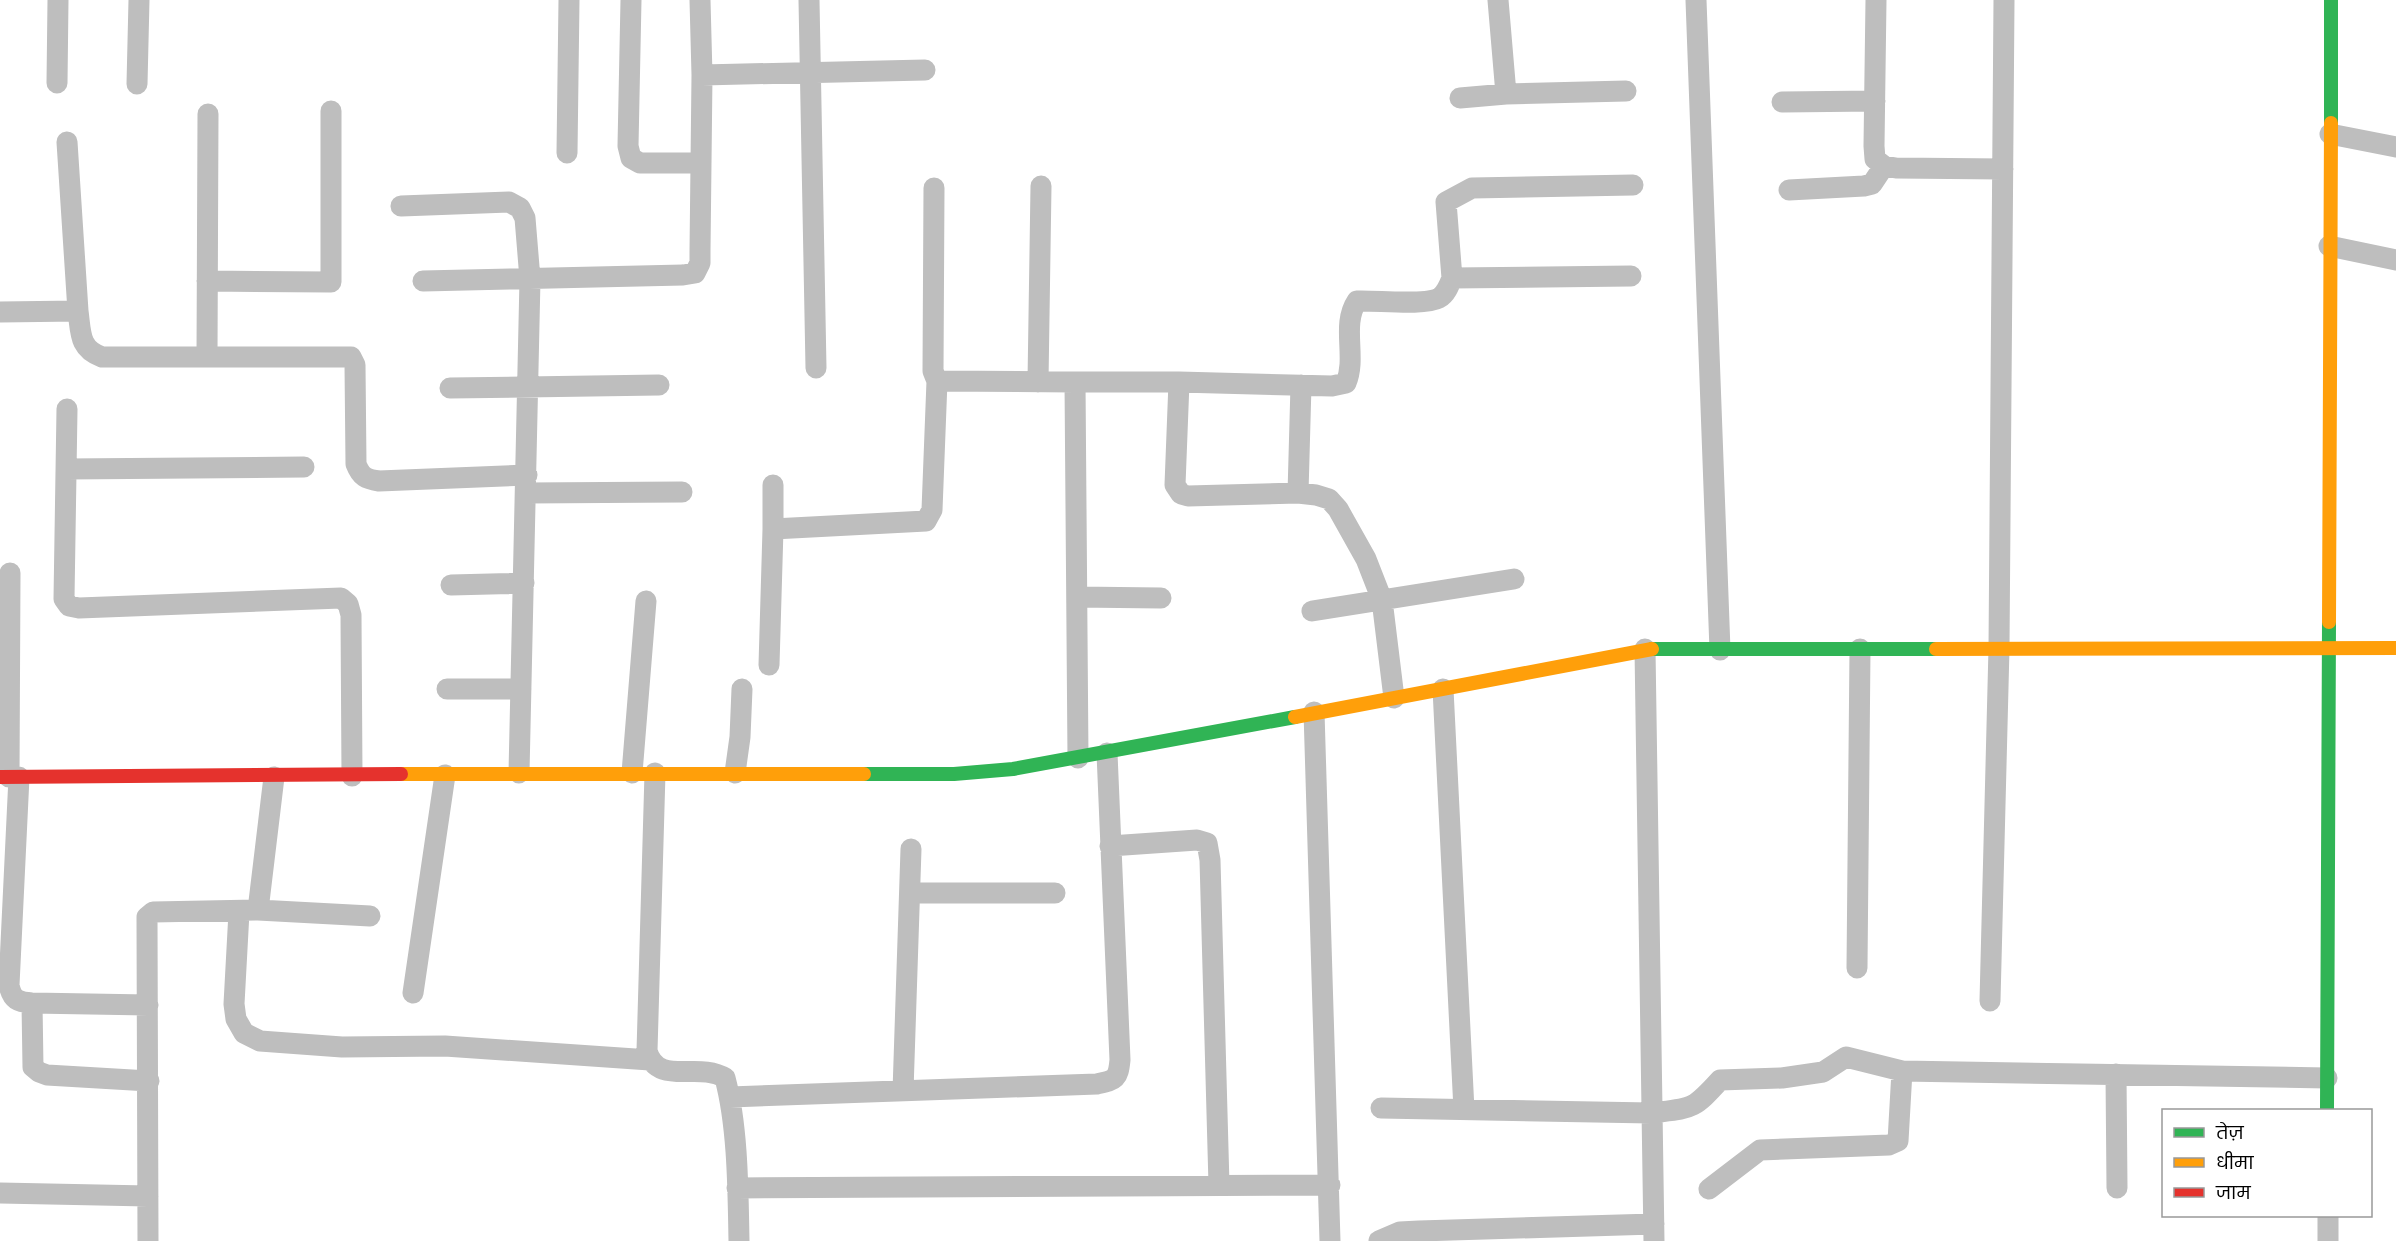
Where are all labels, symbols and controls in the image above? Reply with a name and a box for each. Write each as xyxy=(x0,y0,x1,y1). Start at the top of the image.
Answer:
legend xyxy=(2162,1109,2372,1217)
text: तेज़ xyxy=(2215,1120,2244,1145)
text: धीमा xyxy=(2216,1150,2254,1175)
text: जाम xyxy=(2215,1180,2251,1205)

